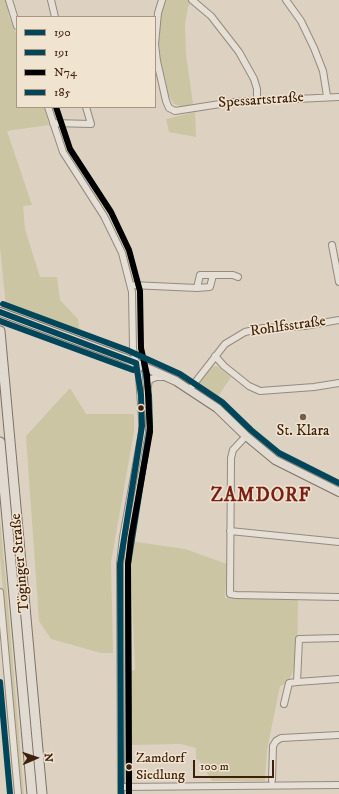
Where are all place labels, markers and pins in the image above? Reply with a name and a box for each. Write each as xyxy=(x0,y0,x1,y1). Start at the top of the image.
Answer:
unlabelled marker xyxy=(136,403,146,413)
marker: St. Klara xyxy=(298,412,308,422)
place label: St. Klara xyxy=(277,423,329,441)
place label: Zamdorf Siedlung xyxy=(136,751,185,784)
marker: Zamdorf Siedlung xyxy=(124,762,134,772)

